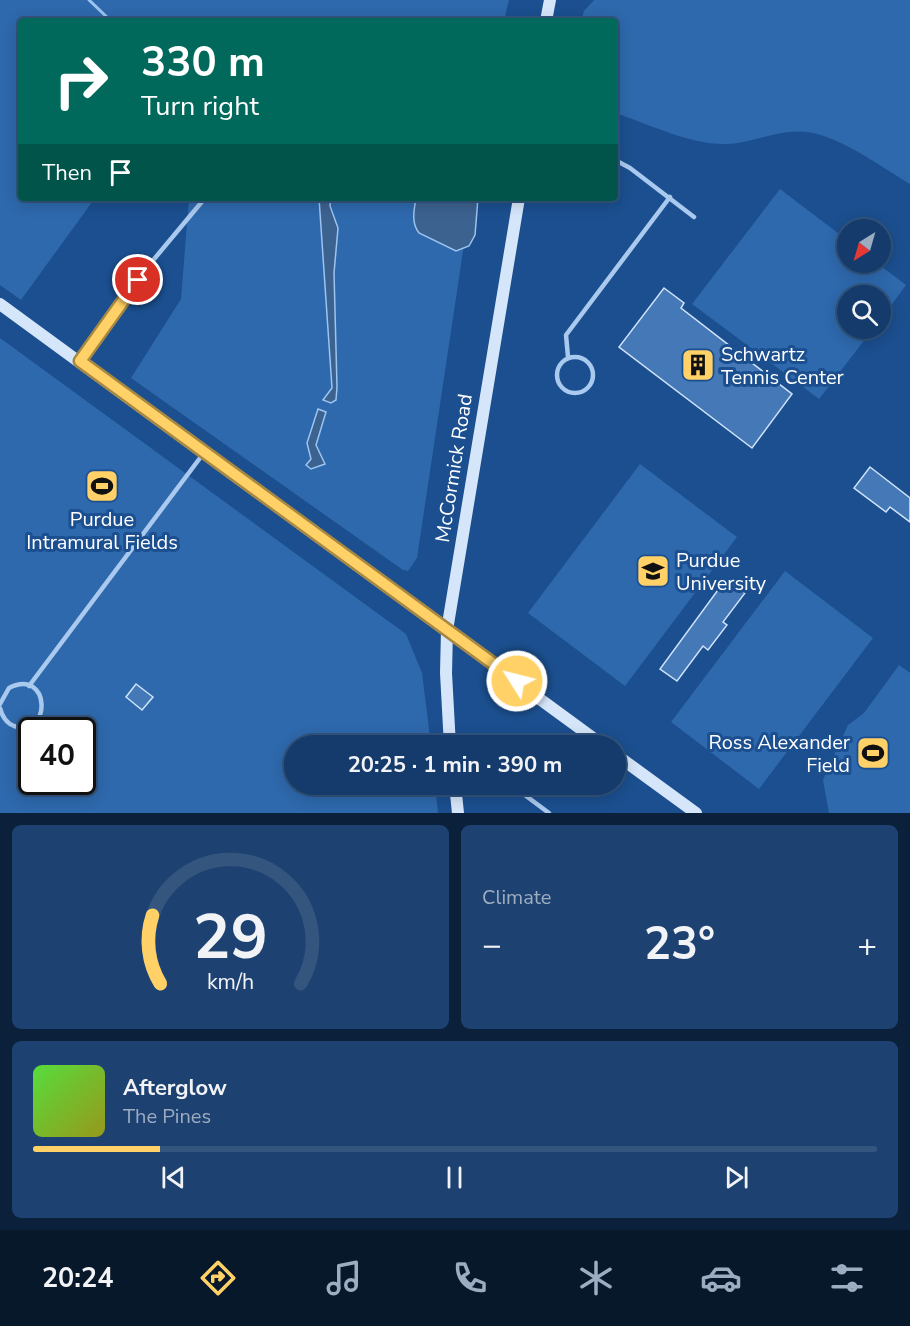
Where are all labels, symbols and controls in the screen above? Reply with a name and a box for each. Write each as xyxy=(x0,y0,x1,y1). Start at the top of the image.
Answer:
text: 330 m xyxy=(141,34,265,91)
icon: right xyxy=(42,42,120,120)
text: Turn right xyxy=(141,88,259,125)
icon: arrive xyxy=(104,156,137,189)
text: Then xyxy=(42,158,92,188)
north arrow xyxy=(837,219,891,273)
map controls xyxy=(837,219,891,339)
pin xyxy=(112,254,163,305)
icon: arrive xyxy=(121,263,154,296)
button: search xyxy=(837,285,891,339)
place label: Schwartz Tennis Center xyxy=(721,341,844,391)
building icon: Schwartz Tennis Center xyxy=(680,347,716,383)
street label: McCormick Road xyxy=(429,392,479,544)
sports icon: Purdue Intramural Fields xyxy=(84,468,120,504)
place label: Purdue Intramural Fields xyxy=(26,506,178,556)
place label: Purdue University xyxy=(676,547,767,597)
school or university icon: Purdue University xyxy=(635,553,671,589)
position arrow xyxy=(485,649,549,713)
speed limit sign: 40 xyxy=(18,717,96,795)
place label: Ross Alexander Field xyxy=(709,729,850,779)
sports icon: Ross Alexander Field xyxy=(855,735,891,771)
text: 20:25 · 1 min · 390 m xyxy=(348,750,562,780)
text: Climate xyxy=(482,884,551,911)
text: 29 xyxy=(193,895,268,980)
text: 23° xyxy=(644,914,715,975)
text: − xyxy=(482,923,502,968)
text: + xyxy=(857,923,877,968)
text: km/h xyxy=(207,967,254,997)
text: Afterglow xyxy=(123,1073,227,1103)
text: The Pines xyxy=(123,1103,211,1130)
icon: previous xyxy=(157,1161,190,1194)
icon: pause xyxy=(438,1161,471,1194)
icon: next xyxy=(720,1161,753,1194)
icon: directions xyxy=(197,1257,239,1299)
icon: music xyxy=(323,1257,365,1299)
icon: phone xyxy=(449,1257,491,1299)
icon: climate xyxy=(575,1257,617,1299)
icon: car xyxy=(700,1257,742,1299)
icon: filters xyxy=(826,1257,868,1299)
text: 20:24 xyxy=(42,1260,113,1297)

